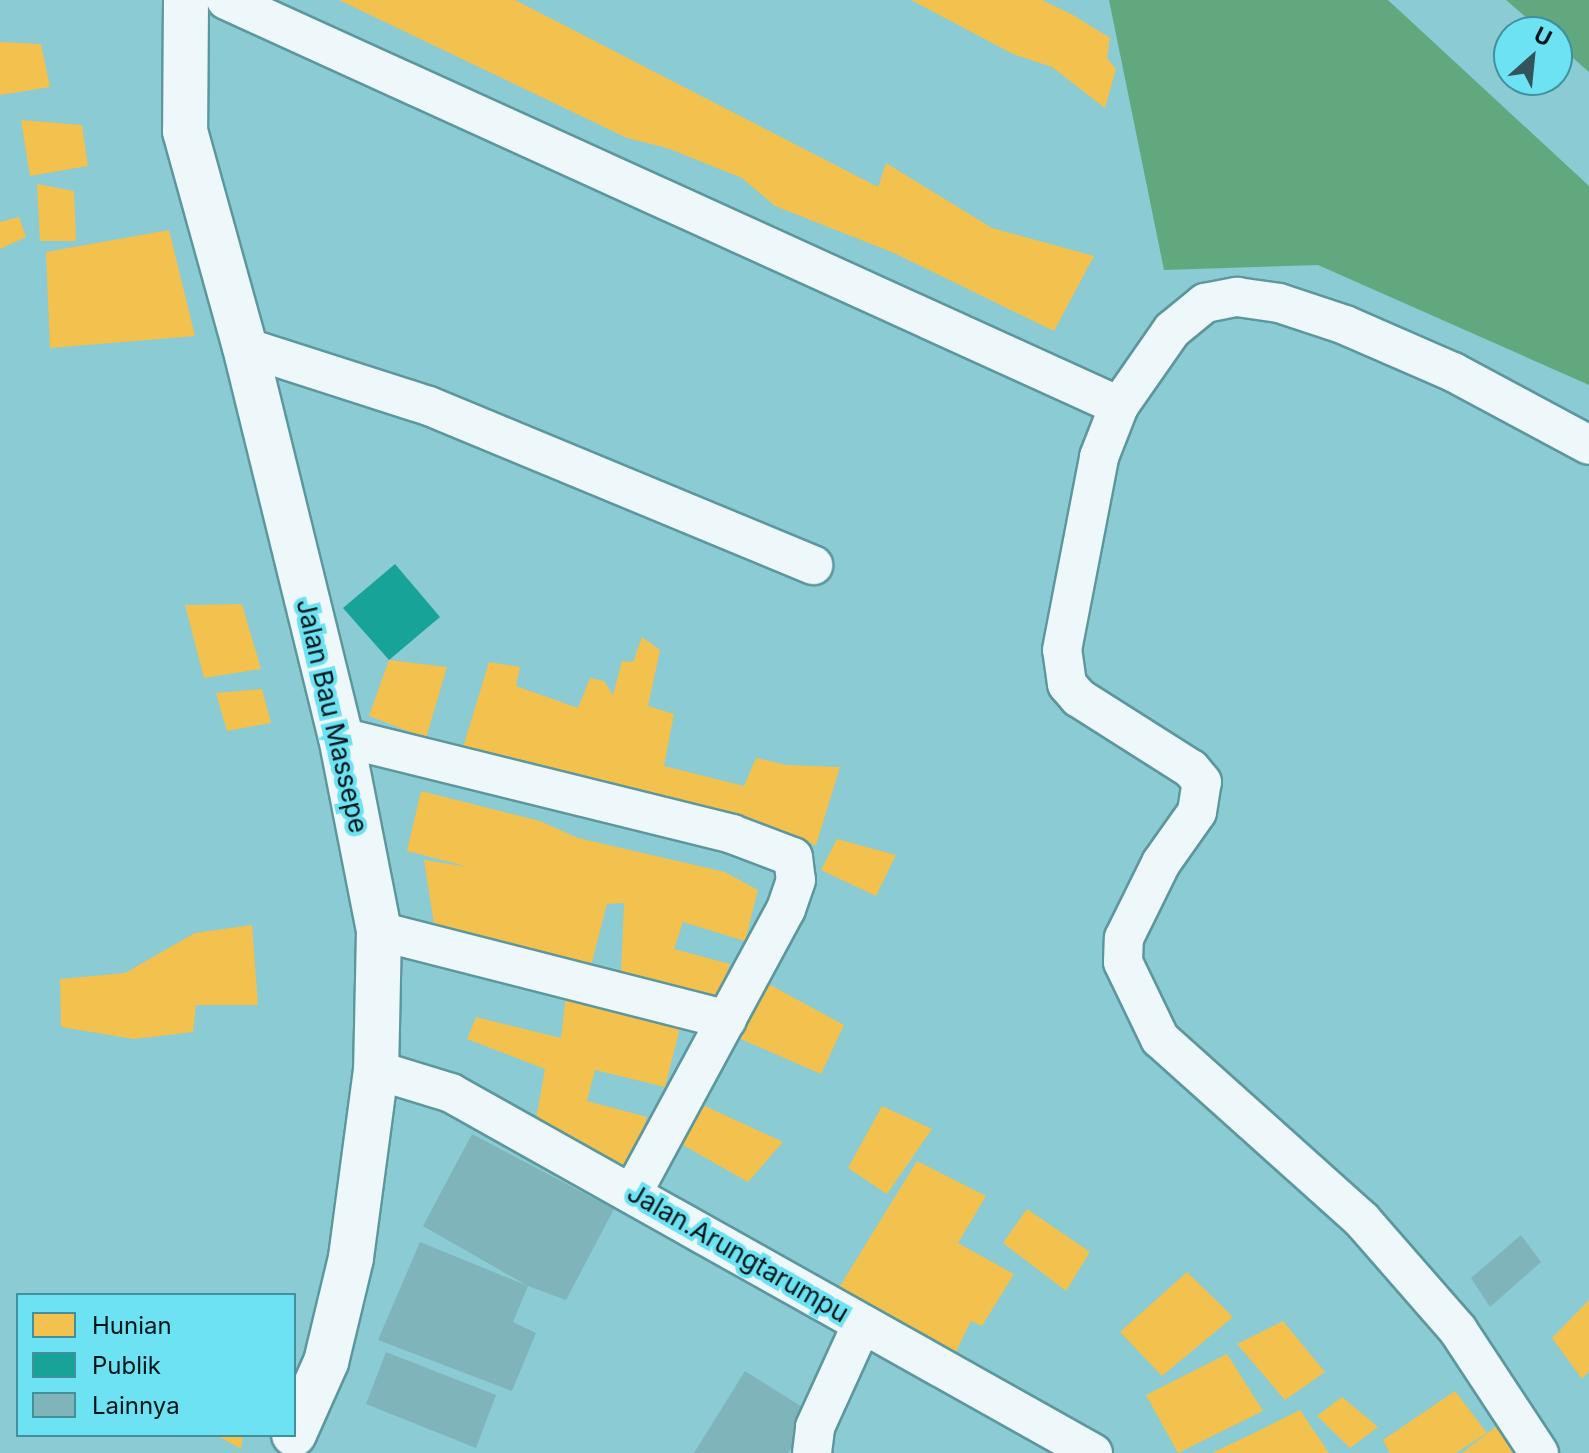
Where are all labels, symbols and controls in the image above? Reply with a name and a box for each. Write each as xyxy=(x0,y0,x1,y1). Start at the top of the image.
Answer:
north arrow xyxy=(1493,16,1573,96)
text: U xyxy=(1530,21,1556,52)
street label: Jalan Bau Massepe xyxy=(290,596,374,836)
street label: Jalan.Arungtarumpu xyxy=(622,1177,854,1329)
legend xyxy=(16,1293,296,1437)
text: Hunian xyxy=(92,1311,172,1340)
text: Publik xyxy=(92,1351,161,1380)
text: Lainnya xyxy=(92,1391,180,1420)

